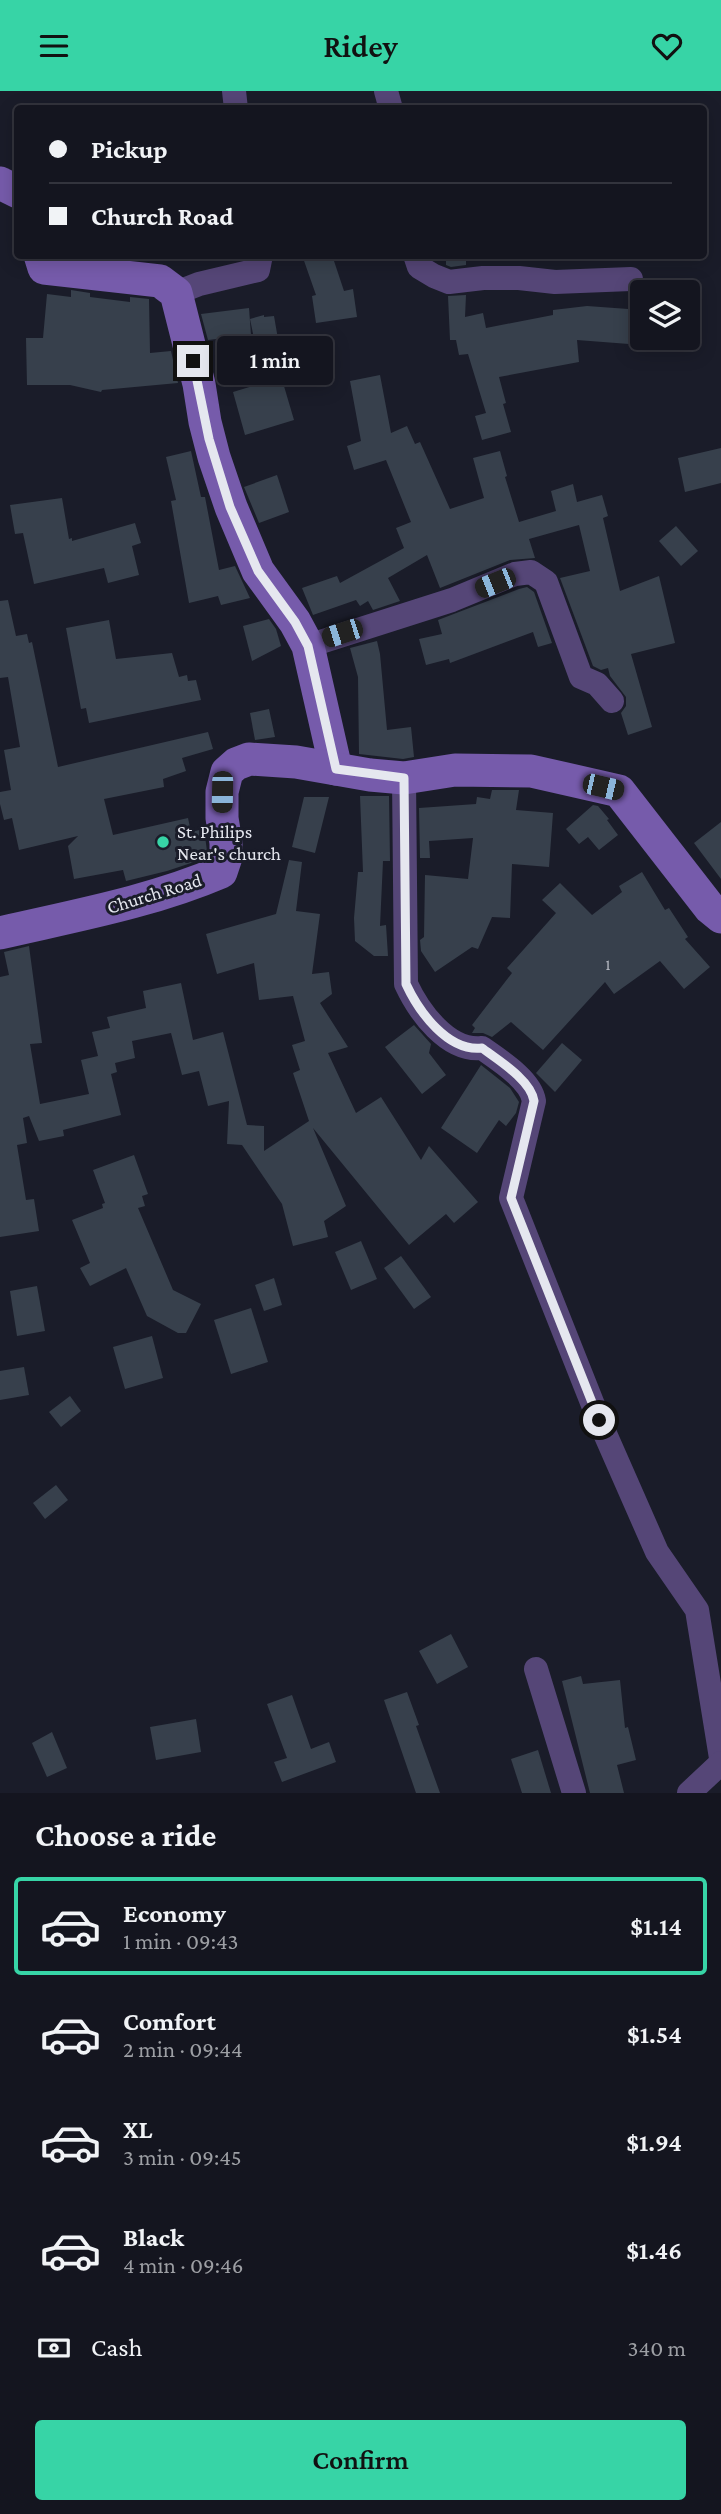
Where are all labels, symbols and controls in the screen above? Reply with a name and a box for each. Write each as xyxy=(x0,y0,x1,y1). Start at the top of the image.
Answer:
icon: menu xyxy=(35,27,73,65)
icon: heart xyxy=(648,27,686,65)
text: Ridey xyxy=(323,28,398,64)
text: Pickup xyxy=(91,135,168,164)
text: Church Road xyxy=(91,202,234,231)
map controls xyxy=(630,280,700,350)
button: layers xyxy=(630,280,700,350)
callout: 1 min xyxy=(218,337,333,385)
route end xyxy=(177,345,209,377)
text: 1 min xyxy=(249,347,301,373)
car xyxy=(472,565,519,601)
car xyxy=(319,617,366,649)
car xyxy=(212,771,233,813)
car xyxy=(581,772,626,802)
place label: St. Philips Near's church xyxy=(177,821,281,864)
marker: St. Philips Near's church xyxy=(155,834,171,850)
street label: Church Road xyxy=(104,869,204,918)
house number: 1 xyxy=(605,956,611,973)
route start xyxy=(583,1404,615,1436)
text: Choose a ride xyxy=(35,1817,216,1853)
icon: car xyxy=(39,1895,102,1958)
text: Economy xyxy=(123,1899,226,1928)
text: $1.14 xyxy=(630,1912,682,1941)
text: 1 min · 09:43 xyxy=(123,1928,238,1954)
icon: car xyxy=(39,2003,102,2066)
text: Comfort xyxy=(123,2007,216,2036)
text: $1.54 xyxy=(627,2020,682,2049)
text: 2 min · 09:44 xyxy=(123,2036,243,2062)
icon: car xyxy=(39,2111,102,2174)
text: XL xyxy=(123,2115,152,2144)
text: $1.94 xyxy=(626,2128,682,2157)
text: 3 min · 09:45 xyxy=(123,2144,242,2170)
icon: car xyxy=(39,2219,102,2282)
text: Black xyxy=(123,2223,184,2252)
text: $1.46 xyxy=(626,2236,682,2265)
text: 4 min · 09:46 xyxy=(123,2252,243,2278)
icon: cash xyxy=(35,2329,73,2367)
text: Cash xyxy=(91,2333,142,2362)
text: 340 m xyxy=(628,2335,686,2361)
button: Confirm xyxy=(35,2420,686,2500)

